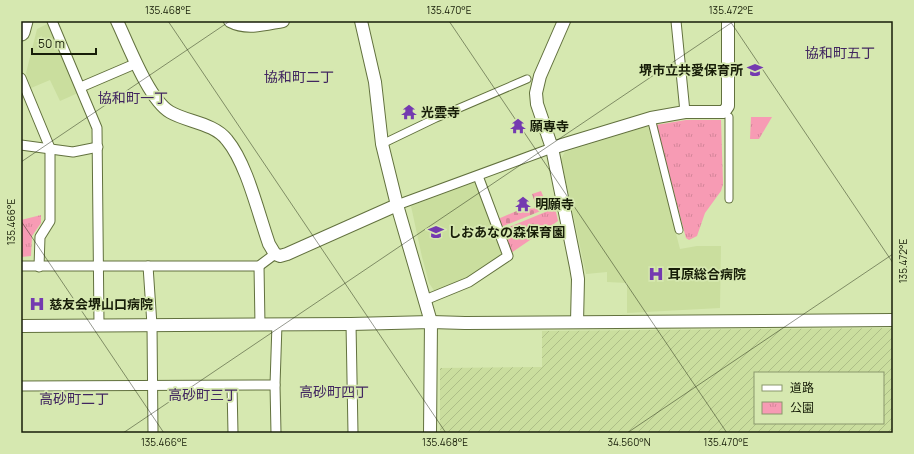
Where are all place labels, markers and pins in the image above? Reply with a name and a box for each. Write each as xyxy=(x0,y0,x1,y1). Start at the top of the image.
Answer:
place label: 堺市立共愛保育所 xyxy=(639,61,743,79)
school or university icon: 堺市立共愛保育所 xyxy=(746,61,764,79)
temple icon: 光雲寺 xyxy=(400,103,418,121)
place label: 光雲寺 xyxy=(421,103,460,121)
temple icon: 願専寺 xyxy=(509,117,527,135)
place label: 願専寺 xyxy=(529,117,569,135)
temple icon: 明願寺 xyxy=(514,195,532,213)
place label: 明願寺 xyxy=(535,195,574,213)
school or university icon: しおあなの森保育園 xyxy=(427,223,445,241)
place label: しおあなの森保育園 xyxy=(448,223,565,241)
hospital icon: 耳原総合病院 xyxy=(647,265,665,283)
place label: 耳原総合病院 xyxy=(668,265,746,283)
hospital icon: 慈友会堺山口病院 xyxy=(28,295,46,313)
place label: 慈友会堺山口病院 xyxy=(49,295,153,313)

